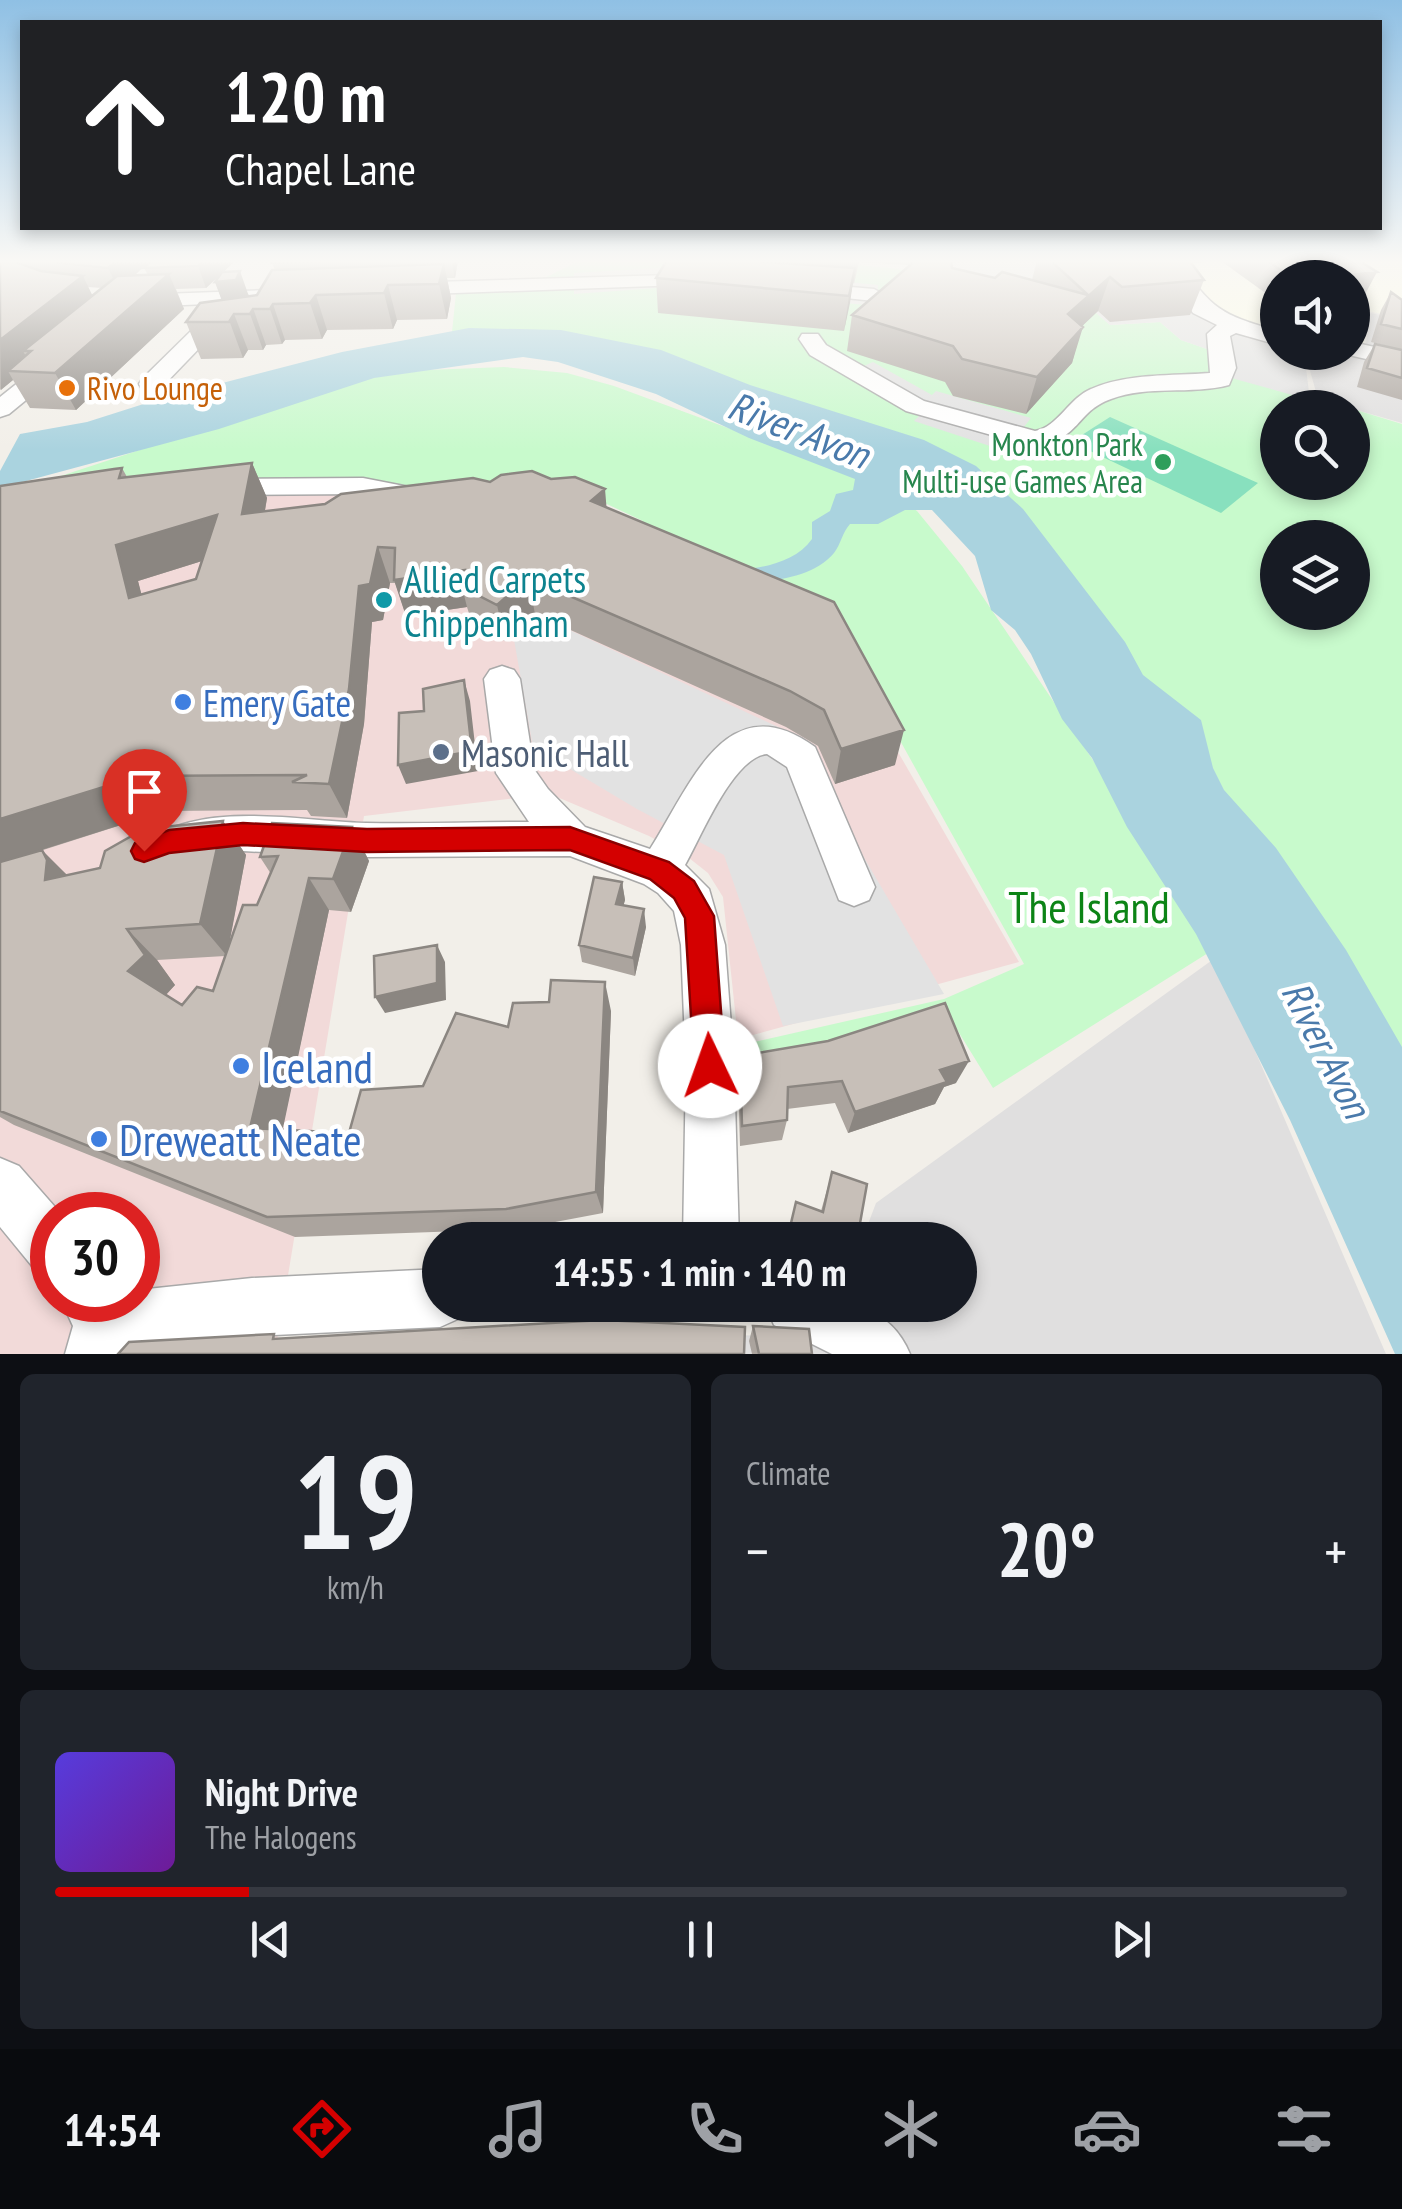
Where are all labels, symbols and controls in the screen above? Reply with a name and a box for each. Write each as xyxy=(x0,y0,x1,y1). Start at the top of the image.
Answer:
text: 120 m xyxy=(225,51,386,141)
icon: ahead xyxy=(60,60,190,190)
text: Chapel Lane xyxy=(225,139,416,197)
map controls xyxy=(1260,260,1370,630)
button: sound xyxy=(1260,260,1370,370)
place label: Rivo Lounge xyxy=(87,367,223,409)
marker: Rivo Lounge xyxy=(56,377,78,399)
water label: River Avon xyxy=(721,379,879,480)
button: search xyxy=(1260,390,1370,500)
place label: Monkton Park Multi-use Games Area xyxy=(902,423,1144,502)
marker: Monkton Park Multi-use Games Area xyxy=(1152,451,1174,473)
button: layers xyxy=(1260,520,1370,630)
place label: Allied Carpets Chippenham xyxy=(404,554,586,647)
marker: Allied Carpets Chippenham xyxy=(373,589,395,611)
place label: Emery Gate xyxy=(203,678,351,727)
marker: Emery Gate xyxy=(172,691,194,713)
place label: Masonic Hall xyxy=(461,728,629,777)
marker: Masonic Hall xyxy=(430,741,452,763)
pin xyxy=(102,749,187,852)
icon: arrive xyxy=(117,764,172,819)
park label: The Island xyxy=(1008,877,1170,935)
water label: River Avon xyxy=(1271,972,1384,1128)
position arrow xyxy=(658,1014,762,1118)
place label: Iceland xyxy=(261,1037,373,1095)
marker: Iceland xyxy=(230,1055,252,1077)
place label: Dreweatt Neate xyxy=(119,1110,362,1168)
marker: Dreweatt Neate xyxy=(88,1128,110,1150)
speed limit sign: 30 xyxy=(30,1192,160,1322)
text: 14:55 · 1 min · 140 m xyxy=(553,1247,846,1296)
text: 19 xyxy=(293,1417,418,1585)
text: Climate xyxy=(746,1452,830,1494)
text: 20° xyxy=(997,1501,1096,1598)
text: − xyxy=(746,1515,769,1586)
text: + xyxy=(1324,1515,1347,1586)
text: km/h xyxy=(327,1566,384,1608)
text: Night Drive xyxy=(205,1767,358,1816)
text: The Halogens xyxy=(205,1816,357,1858)
icon: previous xyxy=(243,1912,298,1967)
icon: pause xyxy=(673,1912,728,1967)
icon: next xyxy=(1104,1912,1159,1967)
icon: directions xyxy=(287,2094,357,2164)
icon: music xyxy=(483,2094,553,2164)
icon: phone xyxy=(680,2094,750,2164)
icon: climate xyxy=(876,2094,946,2164)
icon: car xyxy=(1072,2094,1142,2164)
icon: filters xyxy=(1269,2094,1339,2164)
text: 14:54 xyxy=(63,2100,161,2158)

